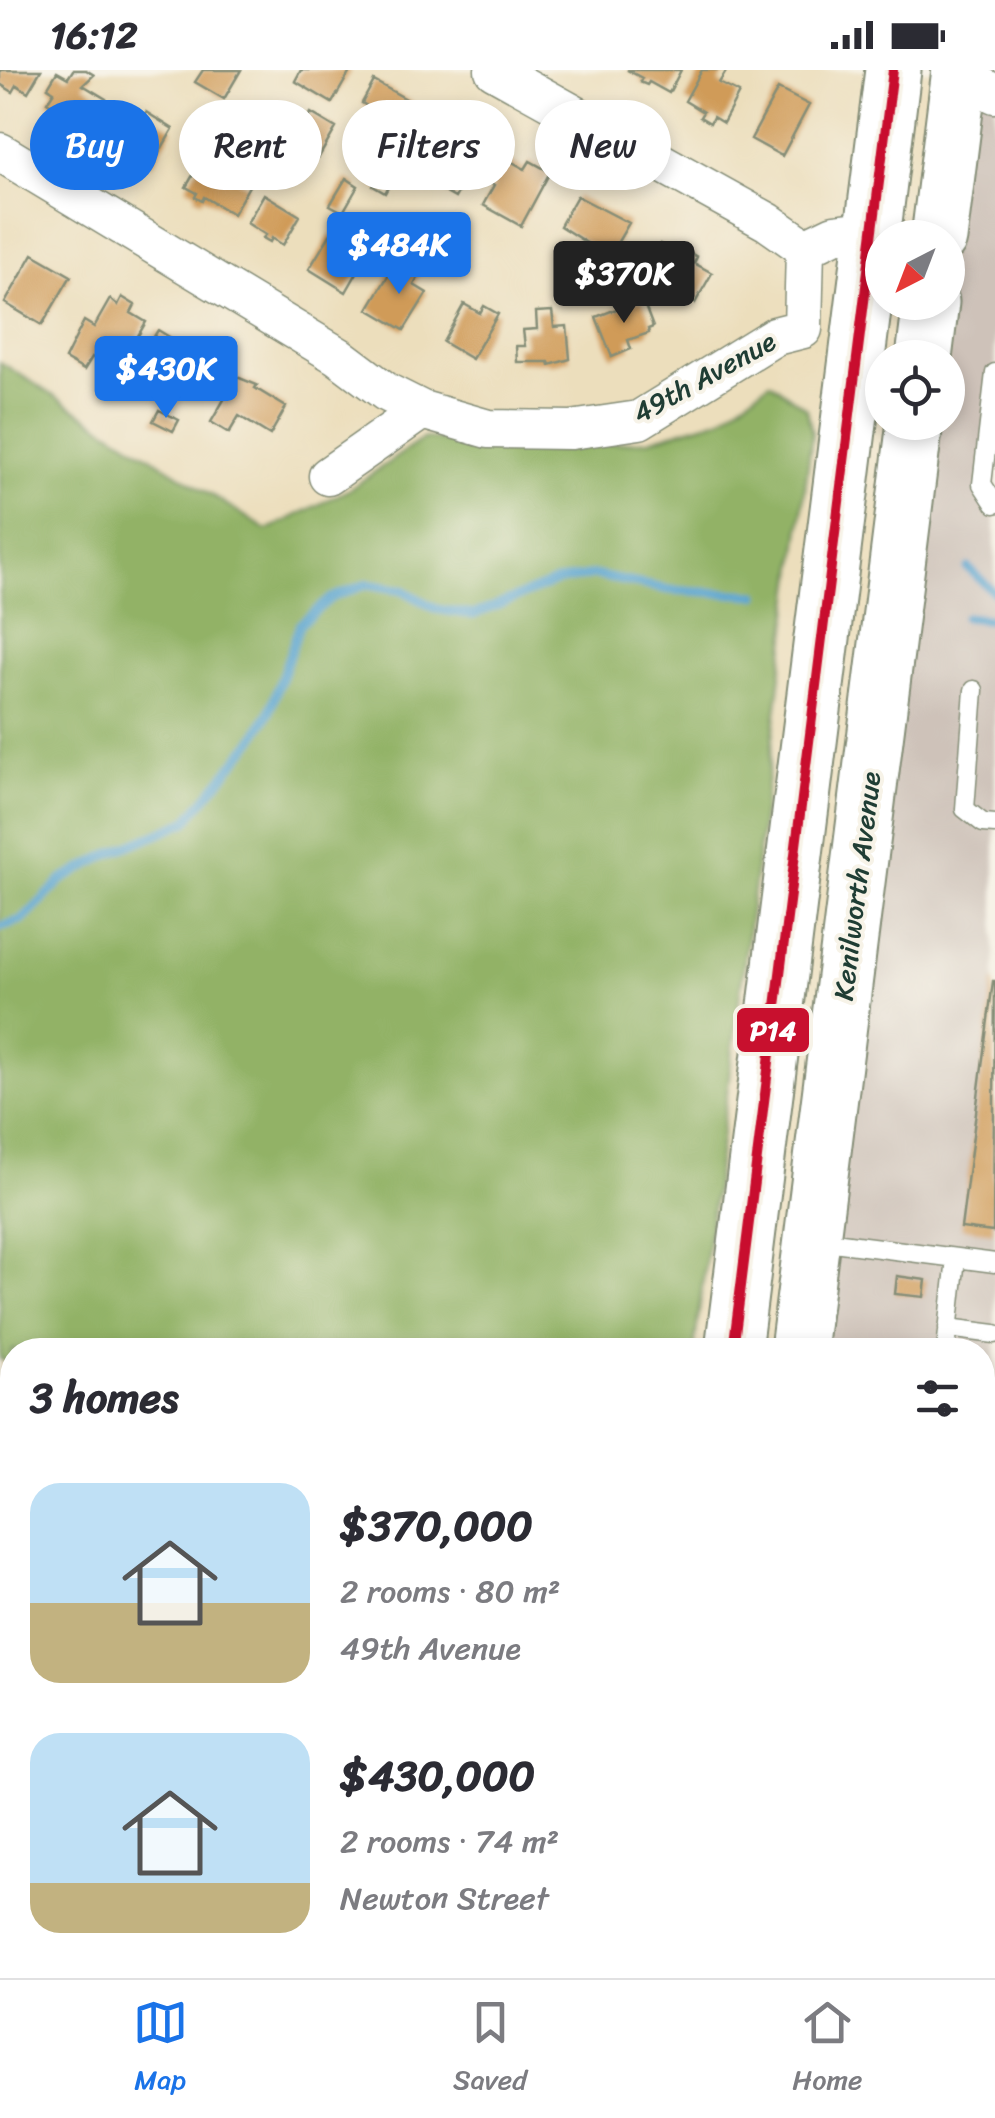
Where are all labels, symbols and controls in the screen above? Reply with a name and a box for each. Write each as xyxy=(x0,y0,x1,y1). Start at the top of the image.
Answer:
text: 16:12 xyxy=(50,2,138,69)
chip: Buy xyxy=(30,100,159,190)
chip: Rent xyxy=(179,100,322,190)
chip: Filters xyxy=(342,100,515,190)
chip: New xyxy=(535,100,671,190)
pin: $484K xyxy=(329,212,469,297)
text: $484K xyxy=(349,216,449,273)
north arrow xyxy=(865,220,965,320)
map controls xyxy=(865,220,965,440)
pin: $370K xyxy=(554,241,694,326)
text: $370K xyxy=(575,245,673,302)
street label: 49th Avenue xyxy=(623,317,785,437)
pin: $430K xyxy=(96,336,236,421)
text: $430K xyxy=(117,340,215,397)
button: locate xyxy=(865,340,965,440)
street label: Kenilworth Avenue xyxy=(819,769,895,1003)
line badge: P14 xyxy=(735,1006,811,1054)
text: P14 xyxy=(750,1006,797,1055)
text: 3 homes xyxy=(30,1361,178,1435)
icon: filters xyxy=(910,1371,965,1426)
text: $370,000 xyxy=(340,1489,533,1563)
icon: home xyxy=(110,1523,230,1643)
text: 2 rooms · 80 m² xyxy=(340,1563,560,1620)
text: 49th Avenue xyxy=(340,1620,521,1677)
text: $430,000 xyxy=(340,1739,535,1813)
icon: home xyxy=(110,1773,230,1893)
text: 2 rooms · 74 m² xyxy=(340,1813,559,1870)
text: Newton Street xyxy=(340,1870,549,1927)
tab: Map xyxy=(133,1995,188,2104)
tab: Saved xyxy=(453,1995,527,2104)
tab: Home xyxy=(792,1995,862,2104)

